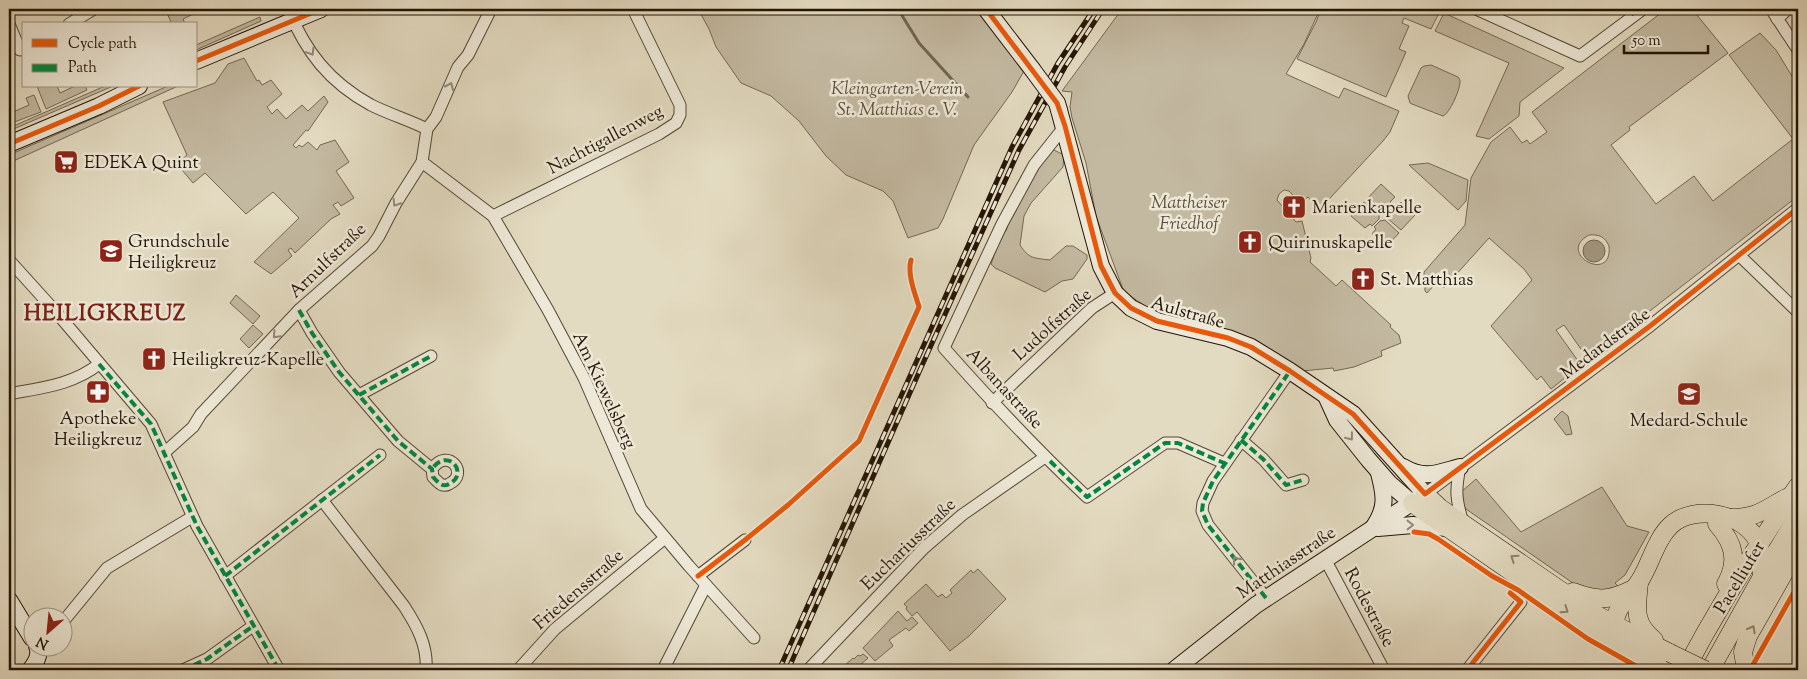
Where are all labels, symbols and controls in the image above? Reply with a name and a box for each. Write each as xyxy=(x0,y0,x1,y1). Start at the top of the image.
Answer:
legend xyxy=(22,22,198,88)
scale bar xyxy=(1624,22,1708,54)
text: 50 m xyxy=(1631,31,1661,52)
text: Cycle path xyxy=(68,34,137,55)
one-way arrow xyxy=(305,46,315,55)
text: Path xyxy=(68,58,97,79)
park label: Kleingarten-Verein St. Matthias e. V. xyxy=(831,77,964,124)
one-way arrow xyxy=(444,82,455,91)
street label: Nachtigallenweg xyxy=(544,99,669,182)
supermarket icon: EDEKA Quint xyxy=(53,149,79,175)
place label: EDEKA Quint xyxy=(84,151,199,177)
park label: Mattheiser Friedhof xyxy=(1151,191,1228,238)
church icon: Marienkapelle xyxy=(1281,194,1307,220)
place label: Marienkapelle xyxy=(1312,196,1422,222)
one-way arrow xyxy=(392,198,402,207)
street label: Arnulfstraße xyxy=(284,218,373,305)
church icon: Quirinuskapelle xyxy=(1237,229,1263,255)
place label: Grundschule Heiligkreuz xyxy=(128,230,230,277)
place label: Quirinuskapelle xyxy=(1268,231,1393,257)
school or university icon: Grundschule Heiligkreuz xyxy=(98,238,124,264)
church icon: St. Matthias xyxy=(1350,266,1376,292)
place label: St. Matthias xyxy=(1380,268,1473,294)
street label: Ludolfstraße xyxy=(1008,283,1099,368)
street label: Aulstraße xyxy=(1148,291,1227,337)
district label: HEILIGKREUZ xyxy=(24,299,186,331)
street label: Medardstraße xyxy=(1556,302,1656,387)
street label: Am Kiewelsberg xyxy=(565,328,642,454)
one-way arrow xyxy=(273,329,282,338)
street label: Albanastraße xyxy=(959,343,1048,436)
church icon: Heiligkreuz-Kapelle xyxy=(141,346,167,372)
place label: Heiligkreuz-Kapelle xyxy=(172,348,324,374)
pharmacy icon: Apotheke Heiligkreuz xyxy=(85,379,111,405)
school or university icon: Medard-Schule xyxy=(1676,381,1702,407)
place label: Apotheke Heiligkreuz xyxy=(54,407,142,454)
place label: Medard-Schule xyxy=(1630,409,1748,435)
one-way arrow xyxy=(1345,431,1353,440)
street label: Euchariusstraße xyxy=(856,493,963,598)
one-way arrow xyxy=(1406,520,1414,530)
street label: Matthiasstraße xyxy=(1233,521,1342,606)
street label: Pacelliufer xyxy=(1709,536,1773,619)
street label: Friedensstraße xyxy=(528,544,630,637)
one-way arrow xyxy=(1511,555,1520,564)
one-way arrow xyxy=(1233,556,1242,566)
street label: Rodestraße xyxy=(1336,564,1400,652)
one-way arrow xyxy=(1560,603,1569,613)
north arrow xyxy=(22,606,72,656)
one-way arrow xyxy=(1746,626,1756,635)
text: N xyxy=(33,630,53,653)

